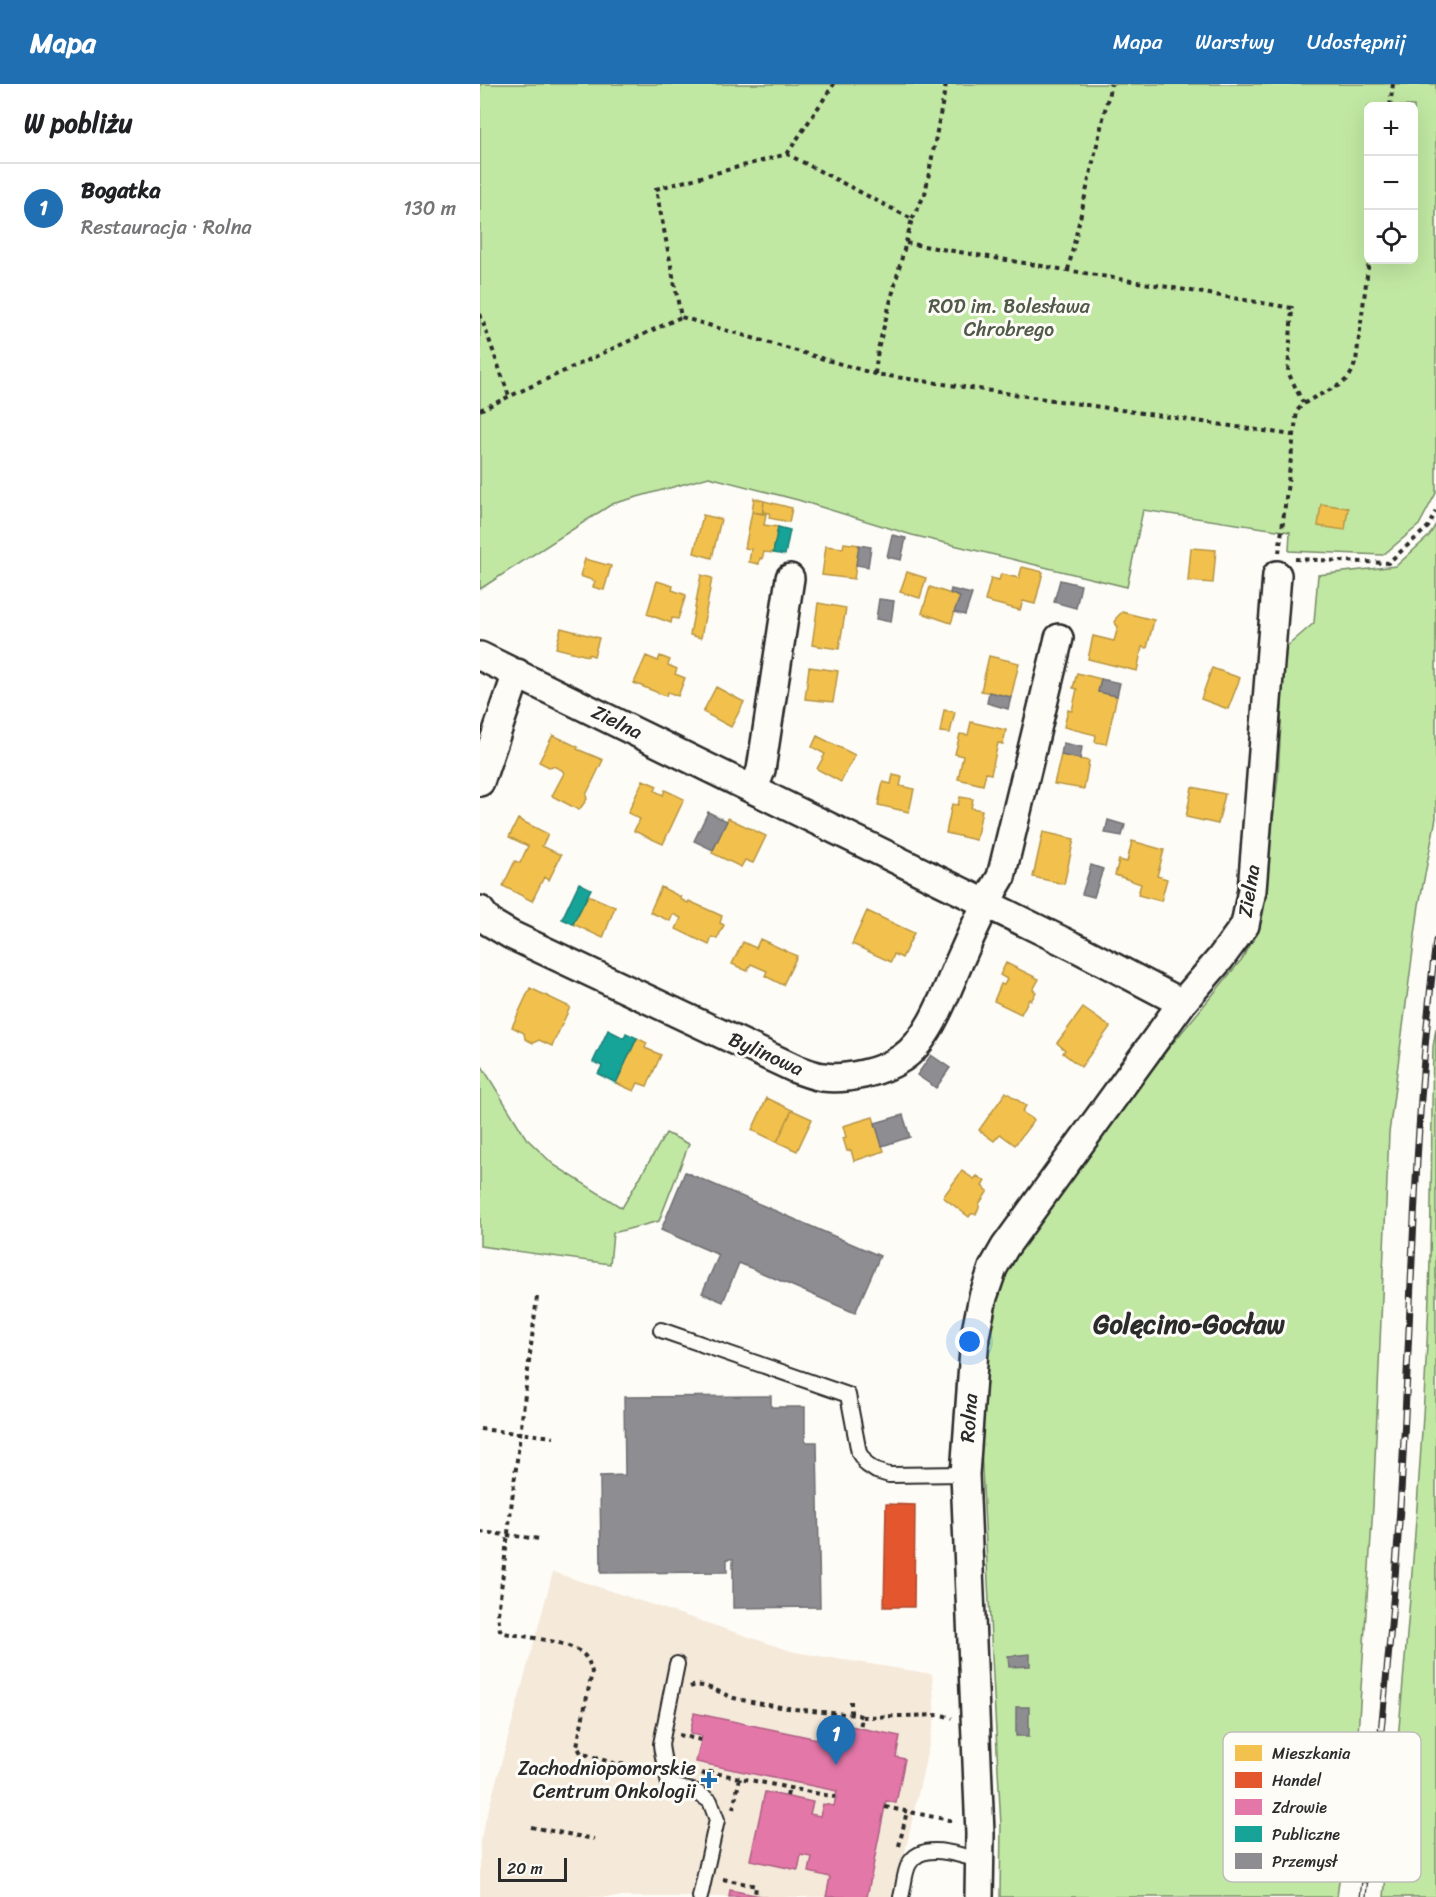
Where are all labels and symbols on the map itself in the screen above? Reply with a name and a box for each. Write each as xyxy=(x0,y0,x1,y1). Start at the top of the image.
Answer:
park label: ROD im. Bolesława Chrobrego xyxy=(928,289,1091,347)
street label: Zielna xyxy=(585,695,649,749)
street label: Zielna xyxy=(1228,862,1270,920)
street label: Bylinowa xyxy=(723,1022,809,1086)
district label: Golęcino-Gocław xyxy=(1093,1301,1285,1347)
your location xyxy=(955,1327,984,1356)
street label: Rolna xyxy=(950,1391,988,1444)
pin: 1 xyxy=(816,1716,856,1765)
legend xyxy=(1223,1732,1421,1882)
text: Mieszkania xyxy=(1272,1739,1351,1768)
place label: Zachodniopomorskie Centrum Onkologii xyxy=(518,1751,696,1809)
text: Handel xyxy=(1272,1766,1322,1795)
marker: Zachodniopomorskie Centrum Onkologii xyxy=(700,1771,718,1789)
text: Zdrowie xyxy=(1272,1793,1327,1822)
text: Publiczne xyxy=(1272,1820,1340,1849)
text: Przemysł xyxy=(1272,1847,1339,1876)
scale bar xyxy=(498,1855,567,1882)

